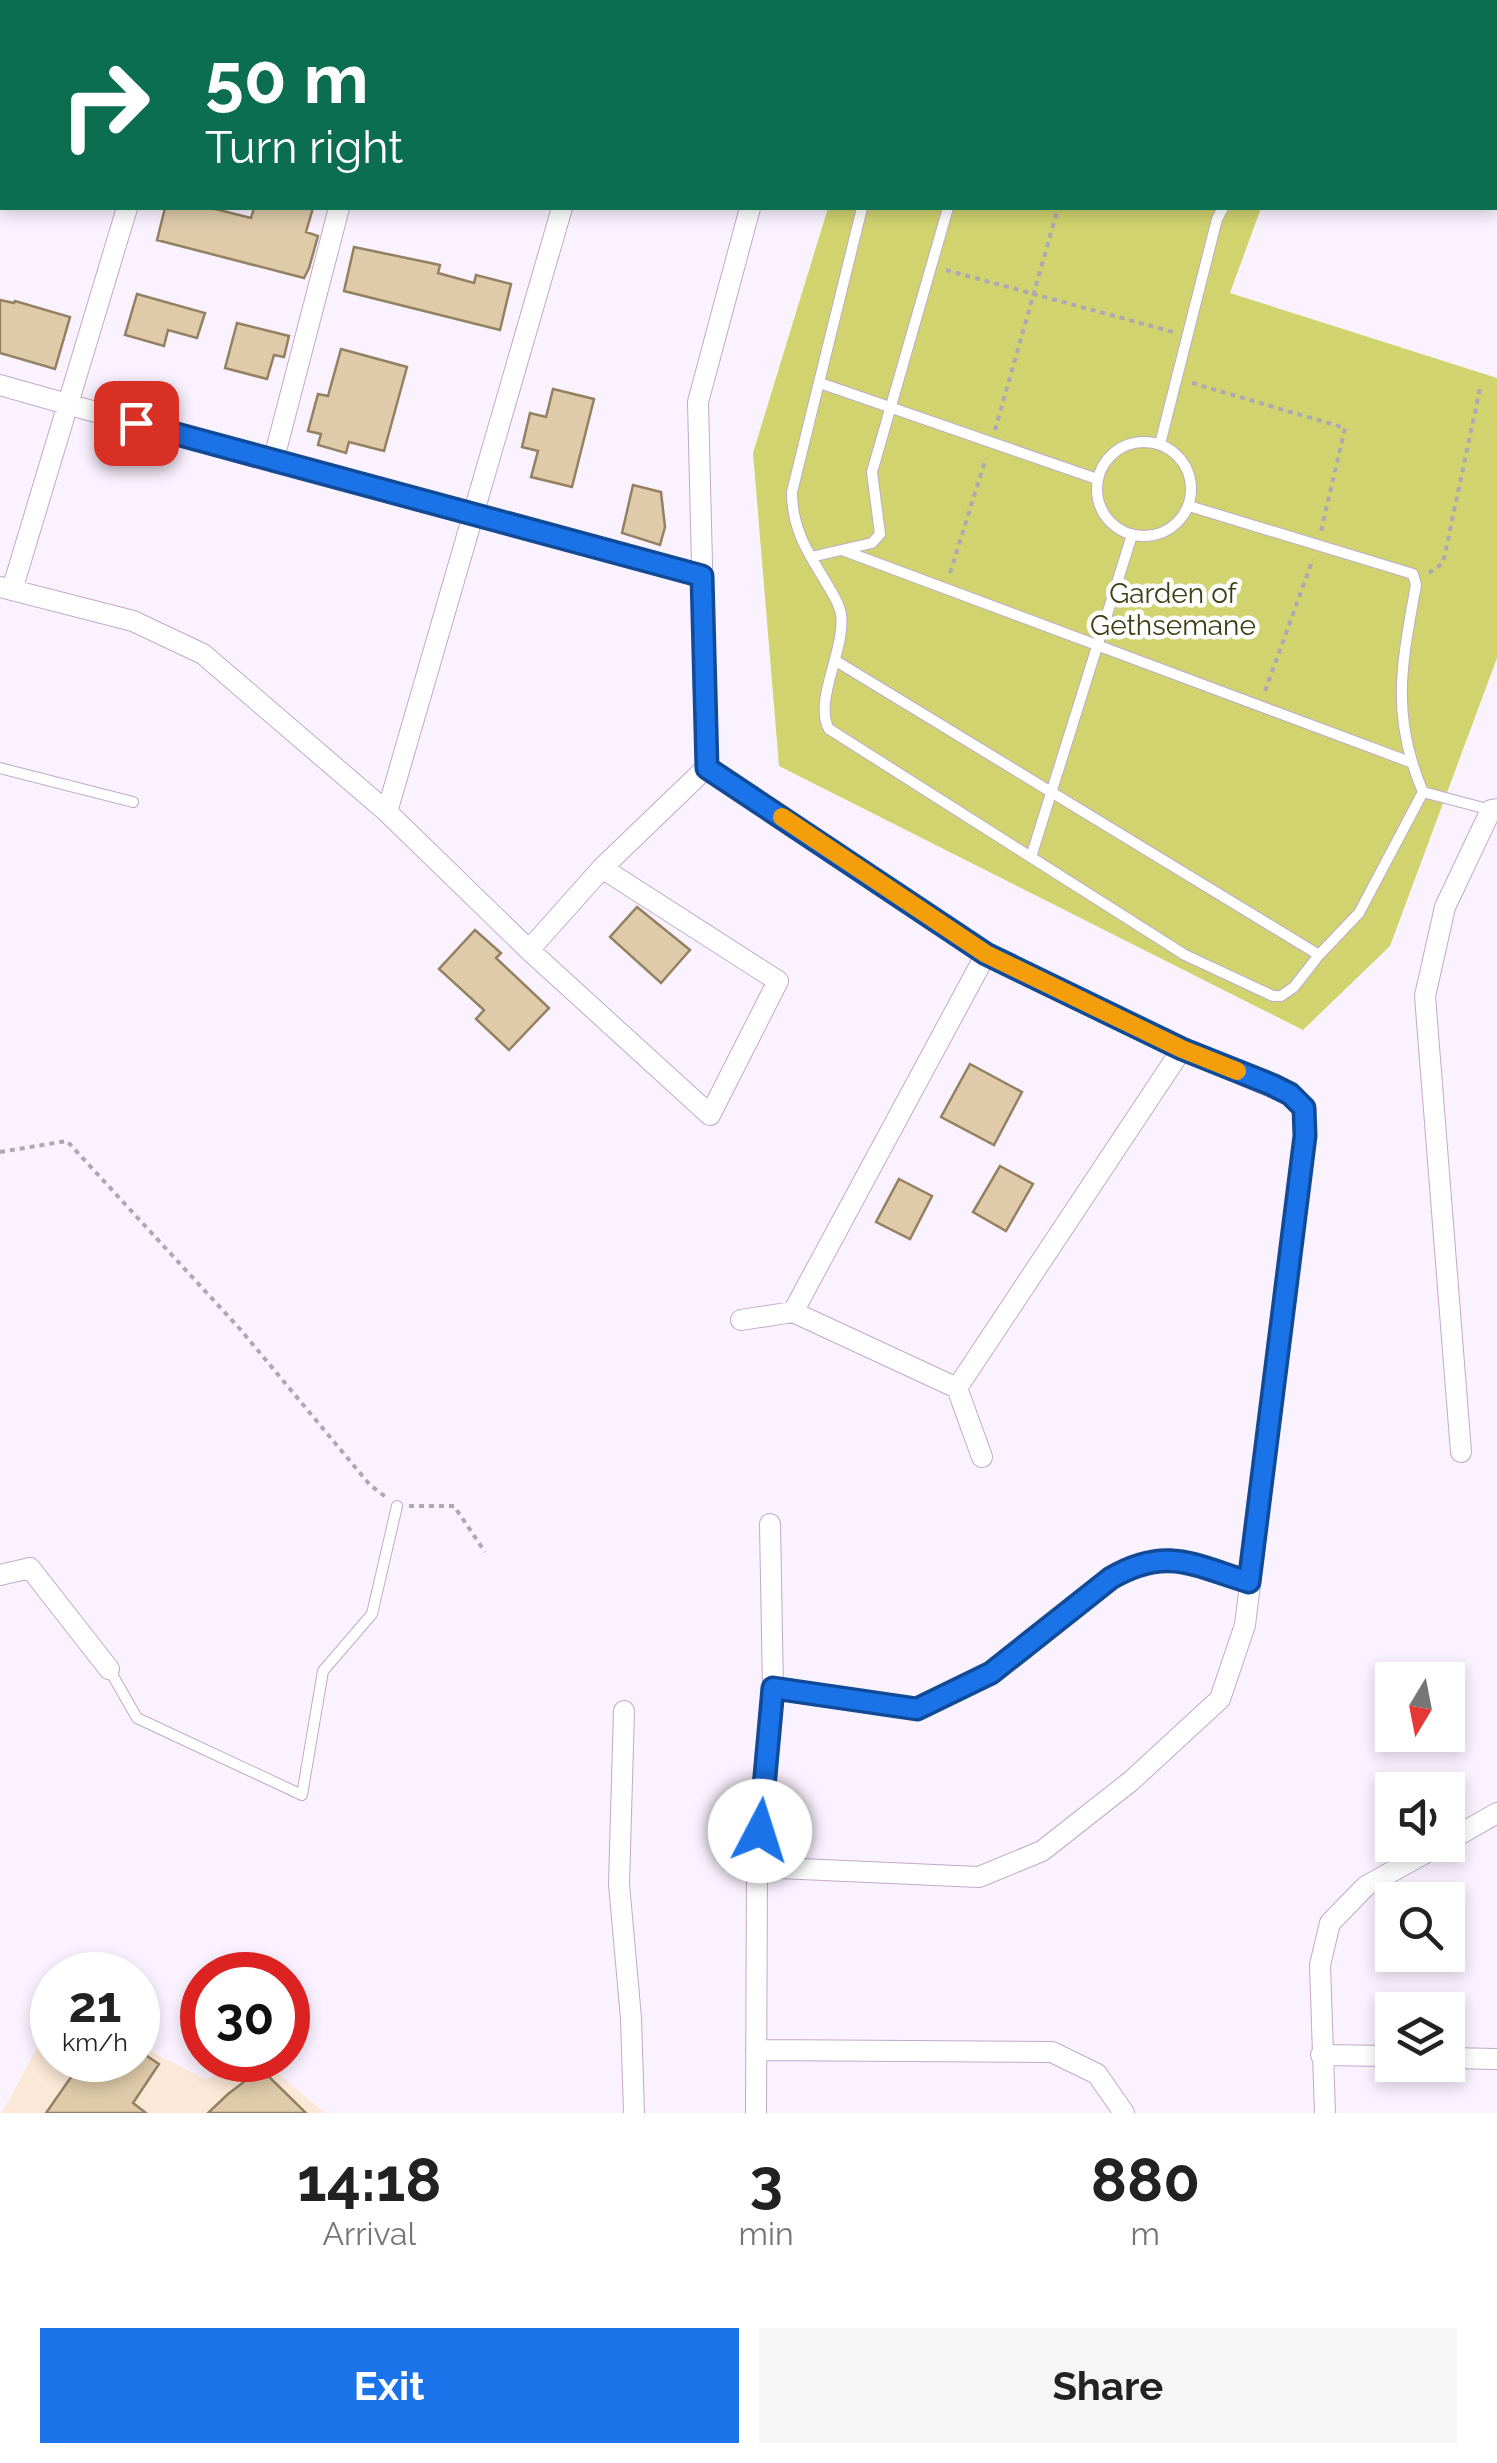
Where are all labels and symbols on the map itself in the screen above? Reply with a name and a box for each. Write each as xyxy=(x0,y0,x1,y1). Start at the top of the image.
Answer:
pin xyxy=(94,381,179,466)
park label: Garden of Gethsemane xyxy=(1090,577,1256,642)
north arrow xyxy=(1375,1662,1465,1752)
position arrow xyxy=(708,1779,812,1883)
speed limit sign: 30 xyxy=(180,1952,310,2082)

